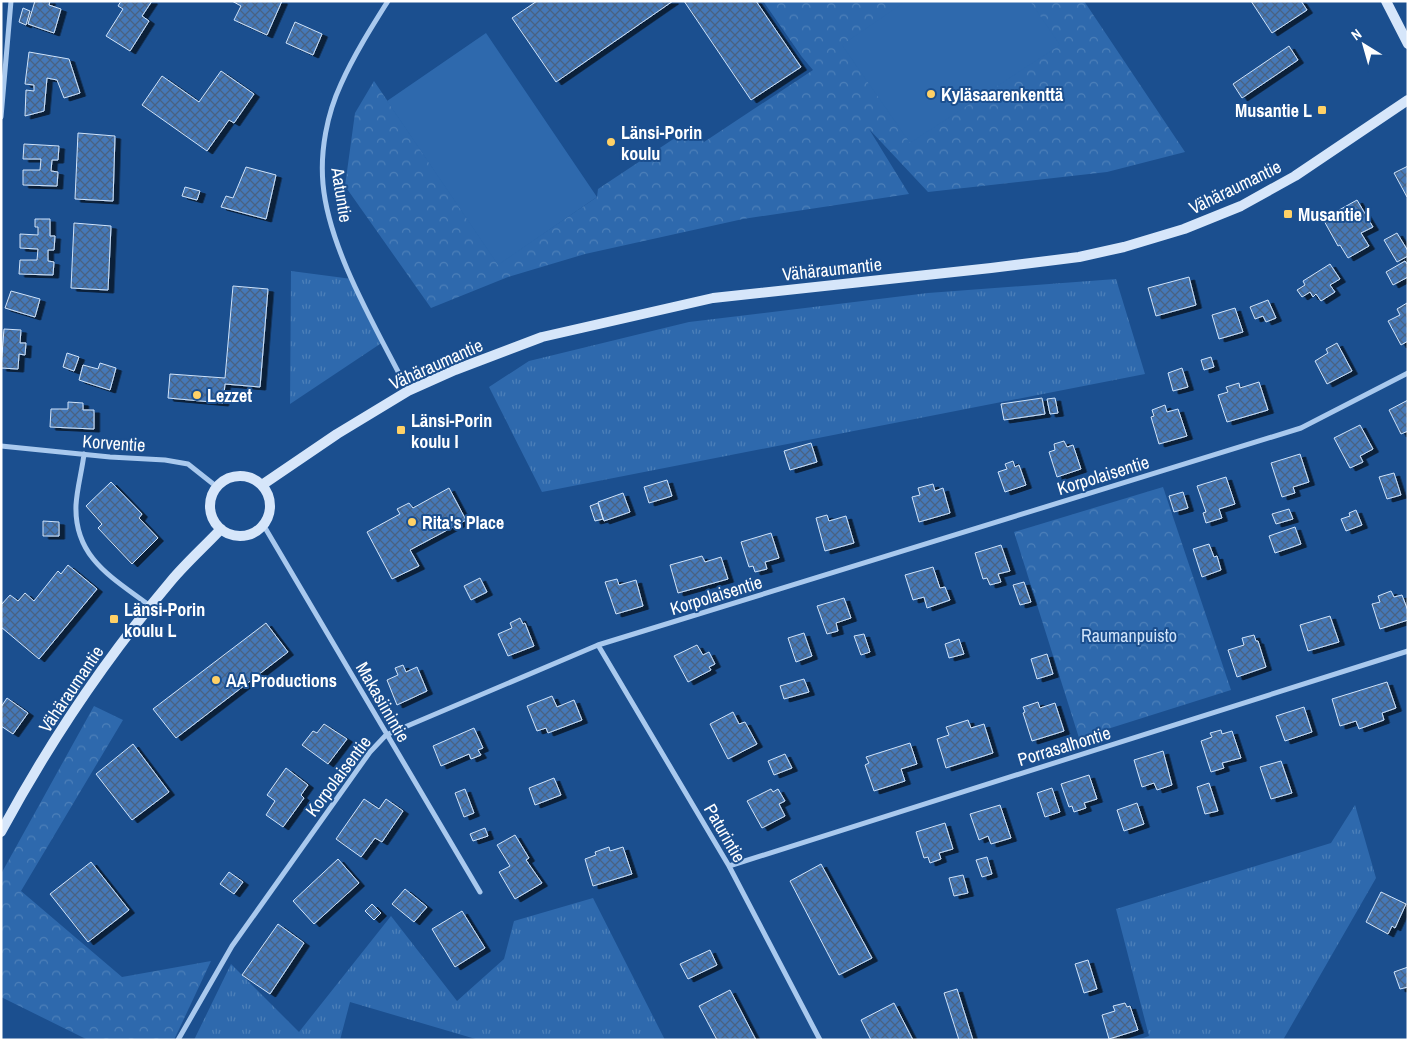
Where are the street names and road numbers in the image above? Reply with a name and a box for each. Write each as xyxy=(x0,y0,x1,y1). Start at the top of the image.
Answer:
street label: Vähäraumantie xyxy=(1185,154,1285,220)
street label: Aatuntie xyxy=(325,165,359,224)
street label: Vähäraumantie xyxy=(781,251,883,287)
street label: Vähäraumantie xyxy=(385,332,487,396)
street label: Korventie xyxy=(82,428,146,458)
street label: Korpolaisentie xyxy=(1054,449,1152,501)
street label: Korpolaisentie xyxy=(667,569,765,621)
street label: Vähäraumantie xyxy=(33,641,109,737)
street label: Makasiinintie xyxy=(350,657,416,747)
street label: Porrasalhontie xyxy=(1014,720,1114,772)
street label: Korpolaisentie xyxy=(299,730,377,822)
street label: Paturintie xyxy=(698,799,752,867)

